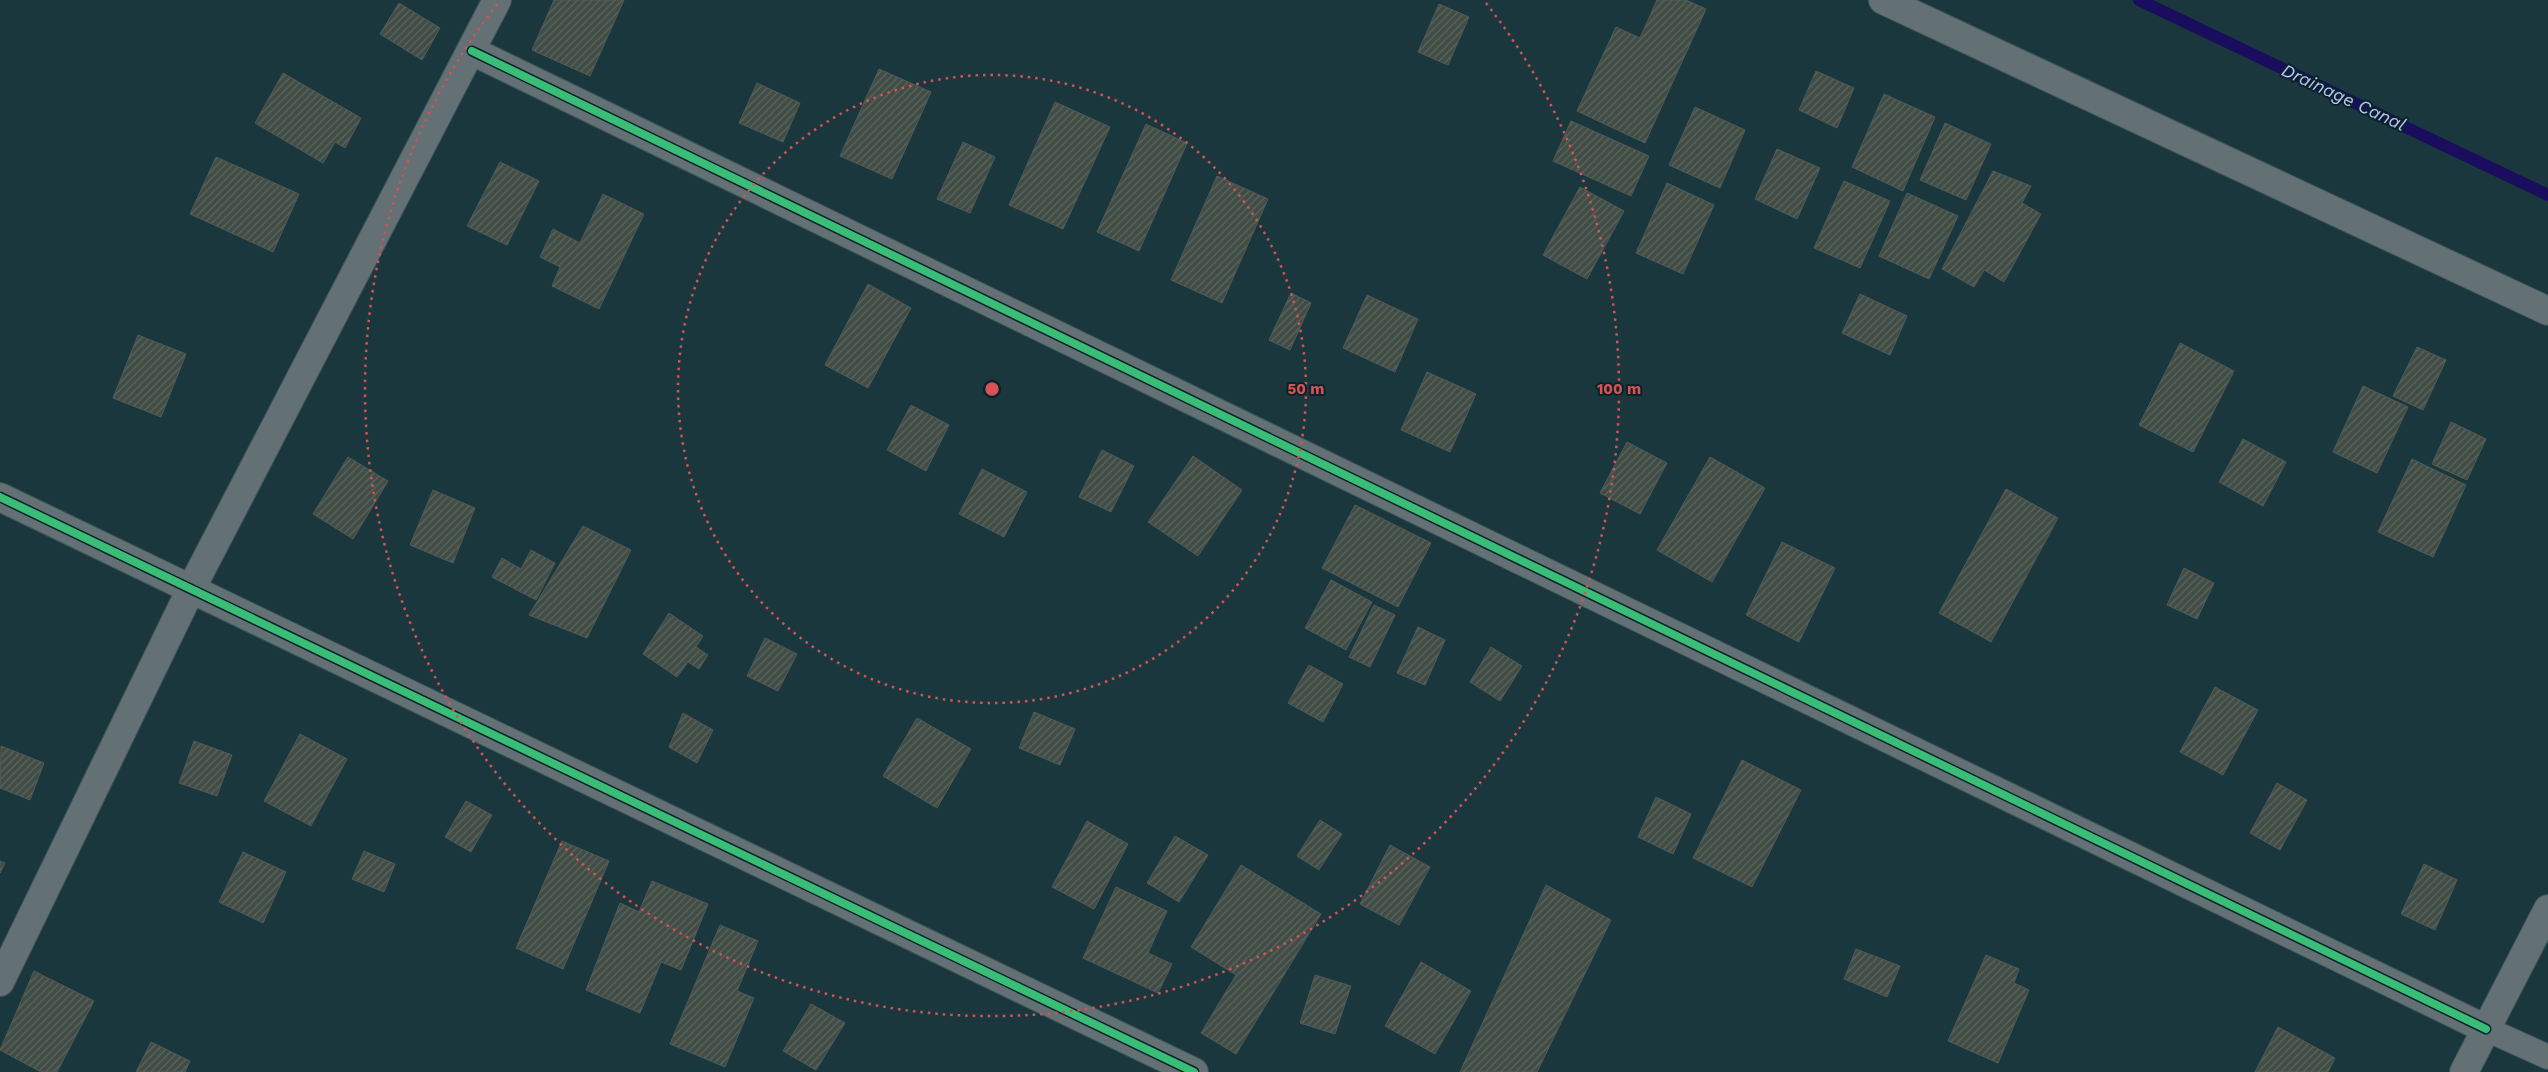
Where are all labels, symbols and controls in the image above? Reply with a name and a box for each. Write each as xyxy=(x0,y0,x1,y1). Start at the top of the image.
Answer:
water label: Drainage Canal xyxy=(2279,59,2409,135)
centre of rings xyxy=(983,380,1001,398)
text: 50 m xyxy=(1288,380,1324,398)
text: 100 m xyxy=(1597,380,1641,398)

